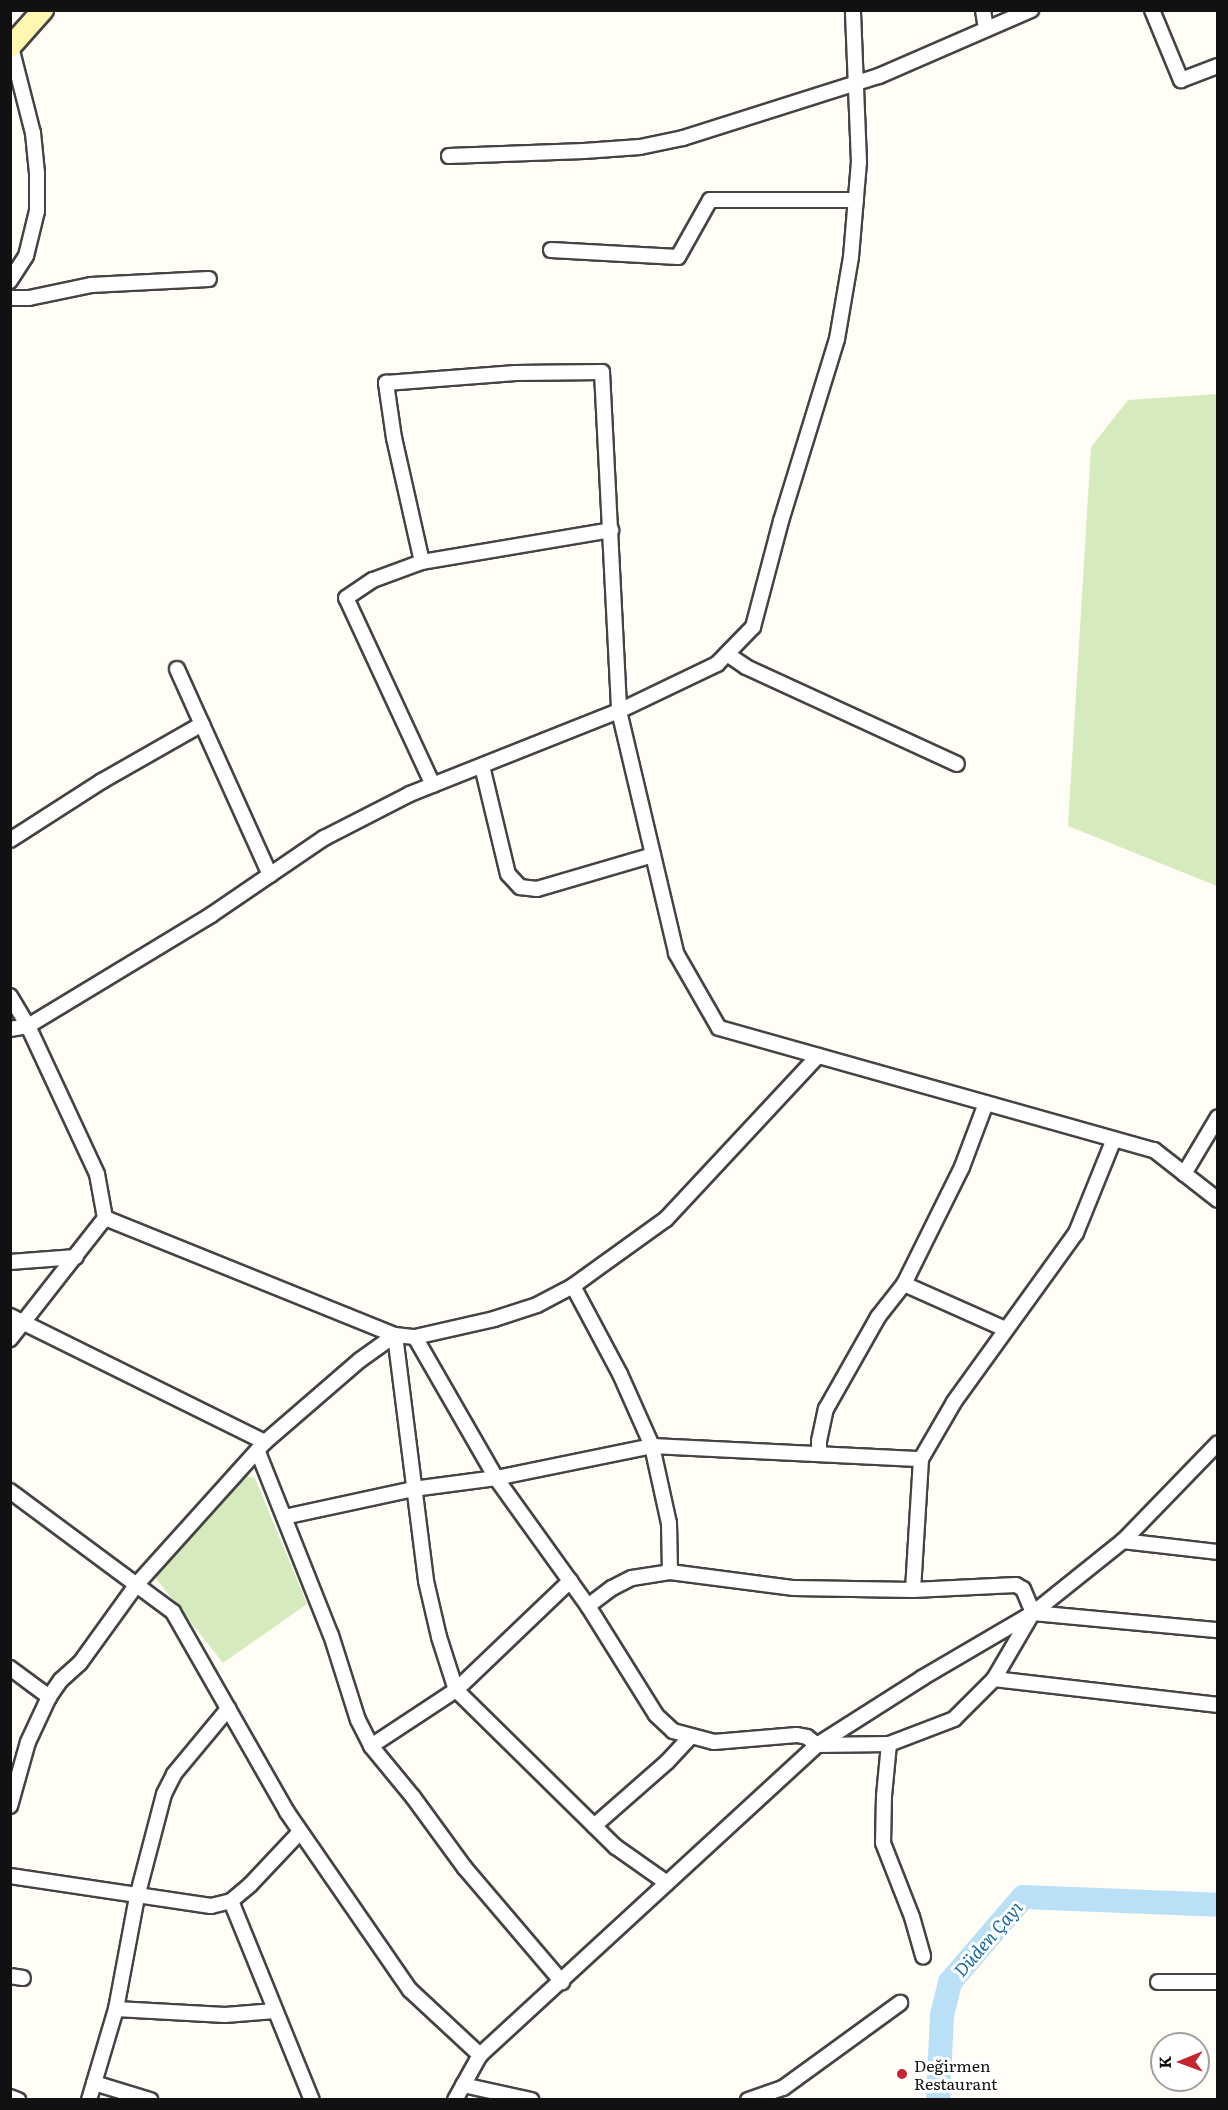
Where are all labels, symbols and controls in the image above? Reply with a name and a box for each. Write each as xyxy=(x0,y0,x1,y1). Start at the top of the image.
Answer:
water label: Düden Çayı xyxy=(949,1897,1027,1981)
north arrow xyxy=(1150,2032,1210,2092)
place label: Değirmen Restaurant xyxy=(914,2055,998,2093)
text: K xyxy=(1152,2056,1176,2069)
marker: Değirmen Restaurant xyxy=(895,2067,909,2081)

